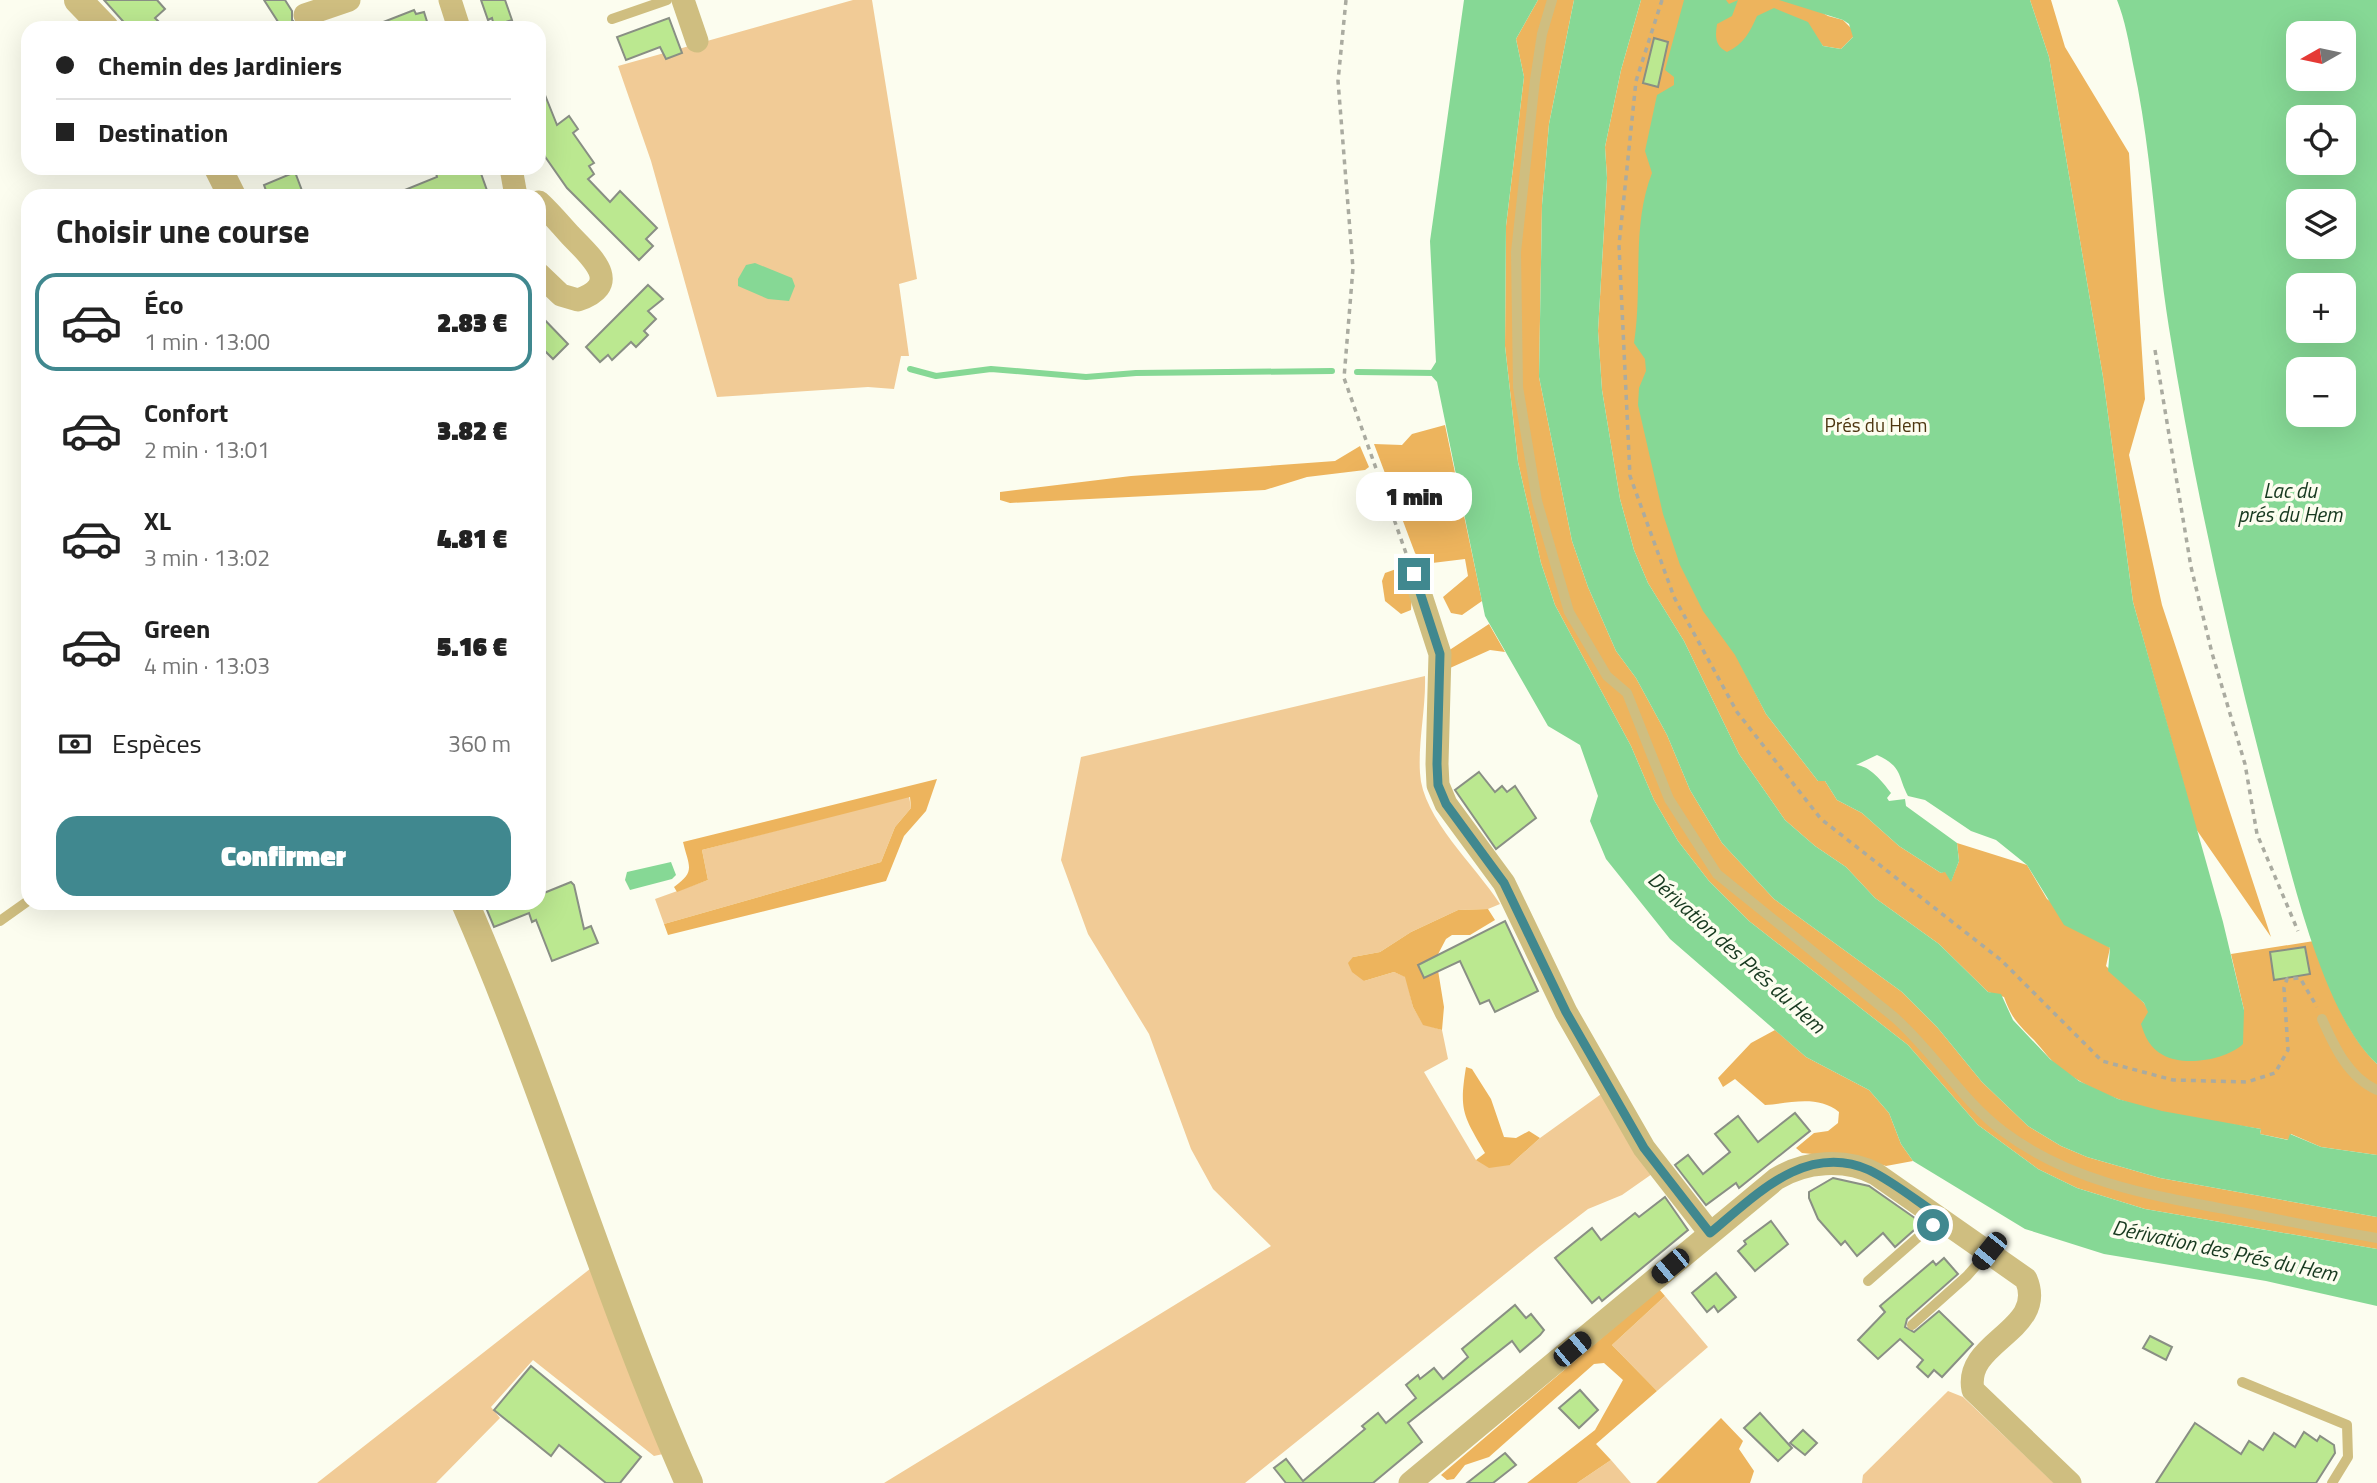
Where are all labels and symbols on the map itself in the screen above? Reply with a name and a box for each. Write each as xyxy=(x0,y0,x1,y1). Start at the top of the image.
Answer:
north arrow xyxy=(2286,21,2356,91)
park label: Prés du Hem xyxy=(1825,410,1927,439)
callout: 1 min xyxy=(1356,472,1472,522)
water label: Lac du prés du Hem xyxy=(2238,474,2343,530)
route end xyxy=(1398,558,1430,590)
water label: Dérivation des Prés du Hem xyxy=(1641,863,1833,1041)
route start xyxy=(1917,1209,1949,1241)
water label: Dérivation des Prés du Hem xyxy=(2110,1211,2341,1290)
car xyxy=(1968,1228,2011,1274)
car xyxy=(1648,1244,1693,1288)
car xyxy=(1550,1327,1595,1371)

